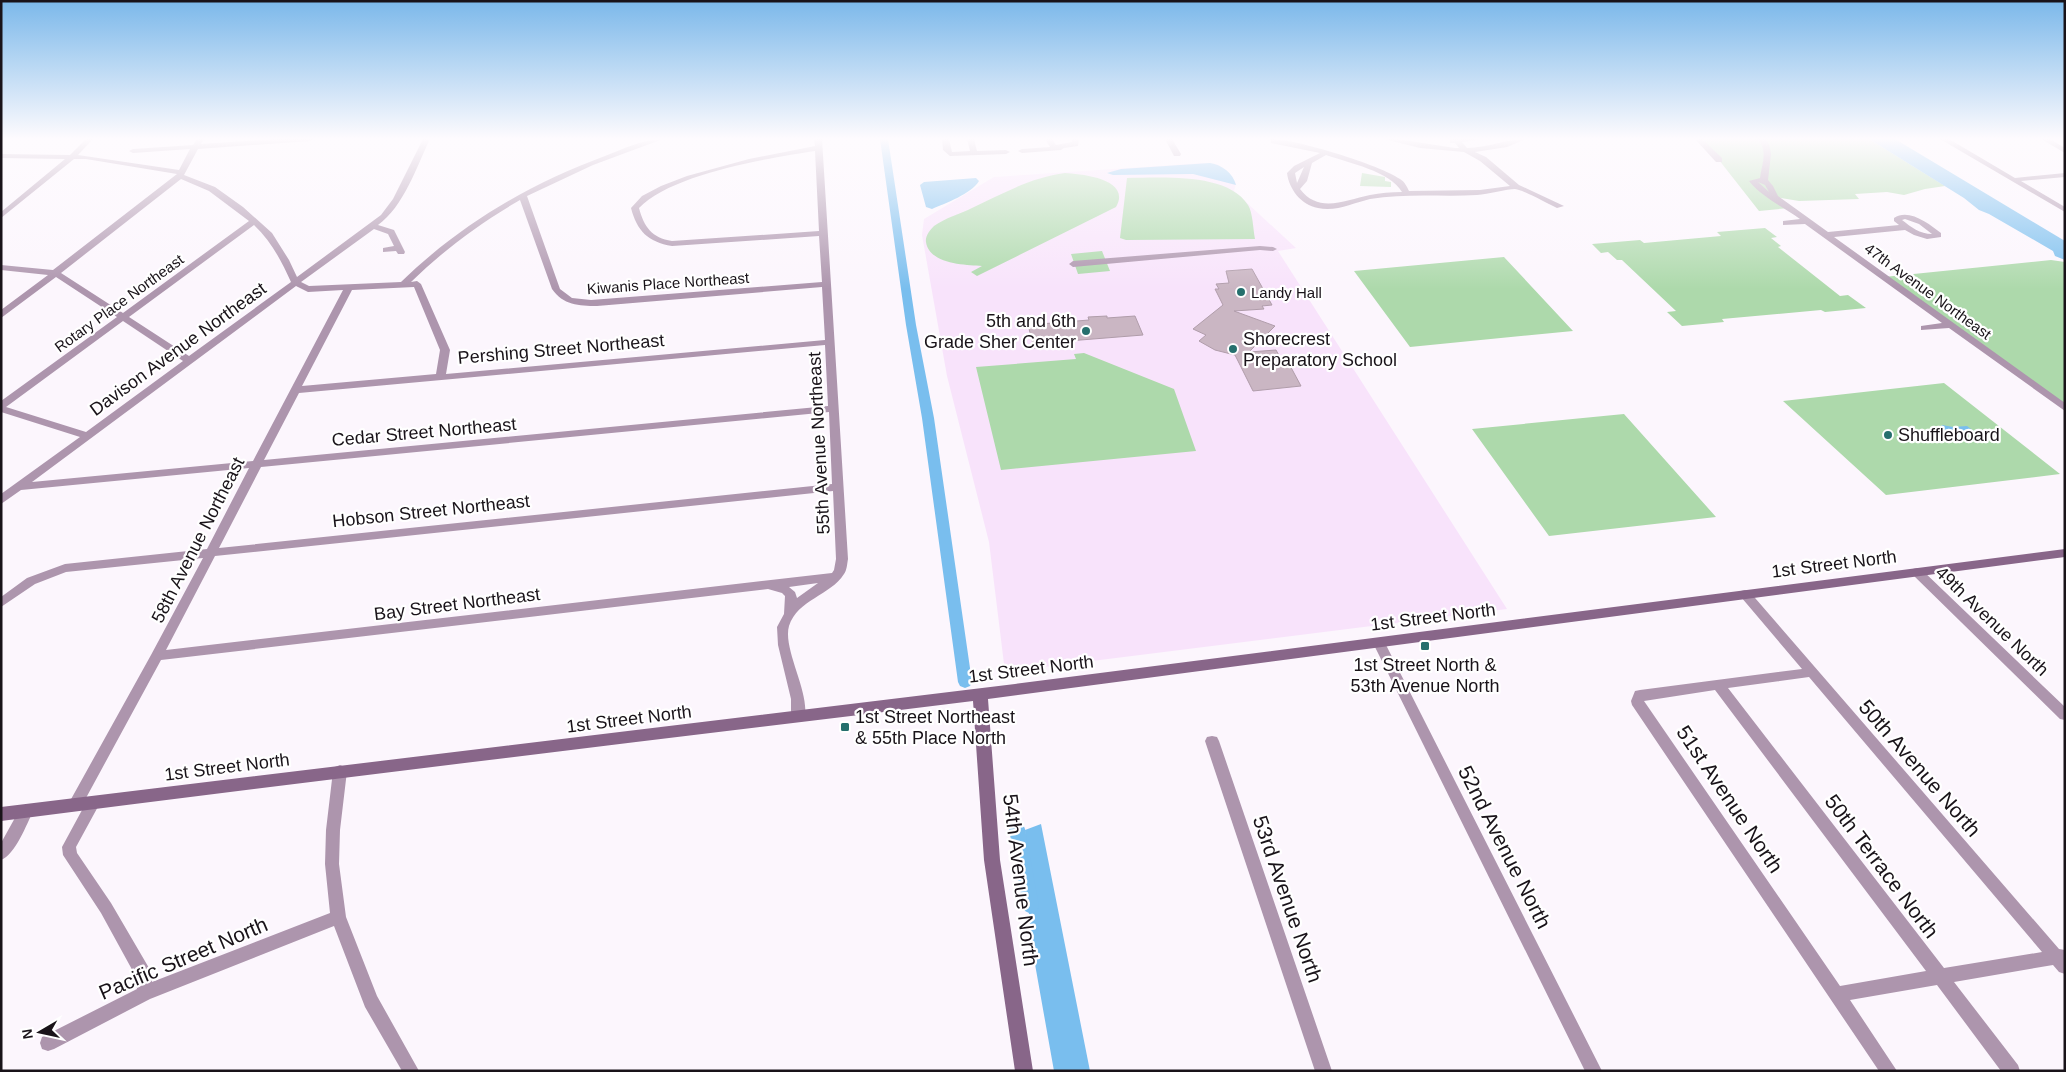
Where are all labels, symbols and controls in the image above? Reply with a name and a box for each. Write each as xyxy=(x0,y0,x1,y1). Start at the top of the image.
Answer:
street label: 47th Avenue Northeast xyxy=(1861,239,1995,343)
street label: Rotary Place Northeast xyxy=(51,250,187,355)
street label: Kiwanis Place Northeast xyxy=(586,269,751,297)
street label: Davison Avenue Northeast xyxy=(86,278,270,420)
place label: Landy Hall xyxy=(1251,284,1322,301)
marker: Landy Hall xyxy=(1235,286,1247,298)
place label: 5th and 6th Grade Sher Center xyxy=(924,311,1076,352)
marker: 5th and 6th Grade Sher Center xyxy=(1080,325,1092,337)
place label: Shorecrest Preparatory School xyxy=(1243,329,1397,370)
street label: Pershing Street Northeast xyxy=(457,330,665,368)
marker: Shorecrest Preparatory School xyxy=(1227,343,1239,355)
street label: 55th Avenue Northeast xyxy=(804,351,834,535)
street label: Cedar Street Northeast xyxy=(331,414,517,450)
place label: Shuffleboard xyxy=(1898,425,2000,445)
marker: Shuffleboard xyxy=(1882,429,1894,441)
street label: 58th Avenue Northeast xyxy=(148,454,248,626)
street label: Hobson Street Northeast xyxy=(331,491,531,531)
street label: 1st Street North xyxy=(1770,546,1898,582)
street label: 49th Avenue North xyxy=(1932,562,2052,680)
street label: Bay Street Northeast xyxy=(373,584,541,624)
street label: 1st Street North xyxy=(1369,599,1497,635)
marker: 1st Street North & 53th Avenue North xyxy=(1419,640,1431,652)
street label: 1st Street North xyxy=(967,651,1095,687)
place label: 1st Street North & 53th Avenue North xyxy=(1351,655,1499,696)
street label: 50th Avenue North xyxy=(1854,695,1986,841)
street label: 1st Street North xyxy=(565,701,693,737)
place label: 1st Street Northeast & 55th Place North xyxy=(855,707,1015,748)
marker: 1st Street Northeast & 55th Place North xyxy=(839,721,851,733)
street label: 51st Avenue North xyxy=(1672,721,1788,877)
street label: 1st Street North xyxy=(163,749,291,785)
street label: 52nd Avenue North xyxy=(1454,762,1556,932)
street label: 50th Terrace North xyxy=(1821,790,1943,942)
street label: 54th Avenue North xyxy=(999,792,1043,968)
street label: 53rd Avenue North xyxy=(1249,813,1327,985)
street label: Pacific Street North xyxy=(95,912,271,1004)
north arrow xyxy=(15,1007,65,1057)
text: N xyxy=(18,1028,36,1040)

